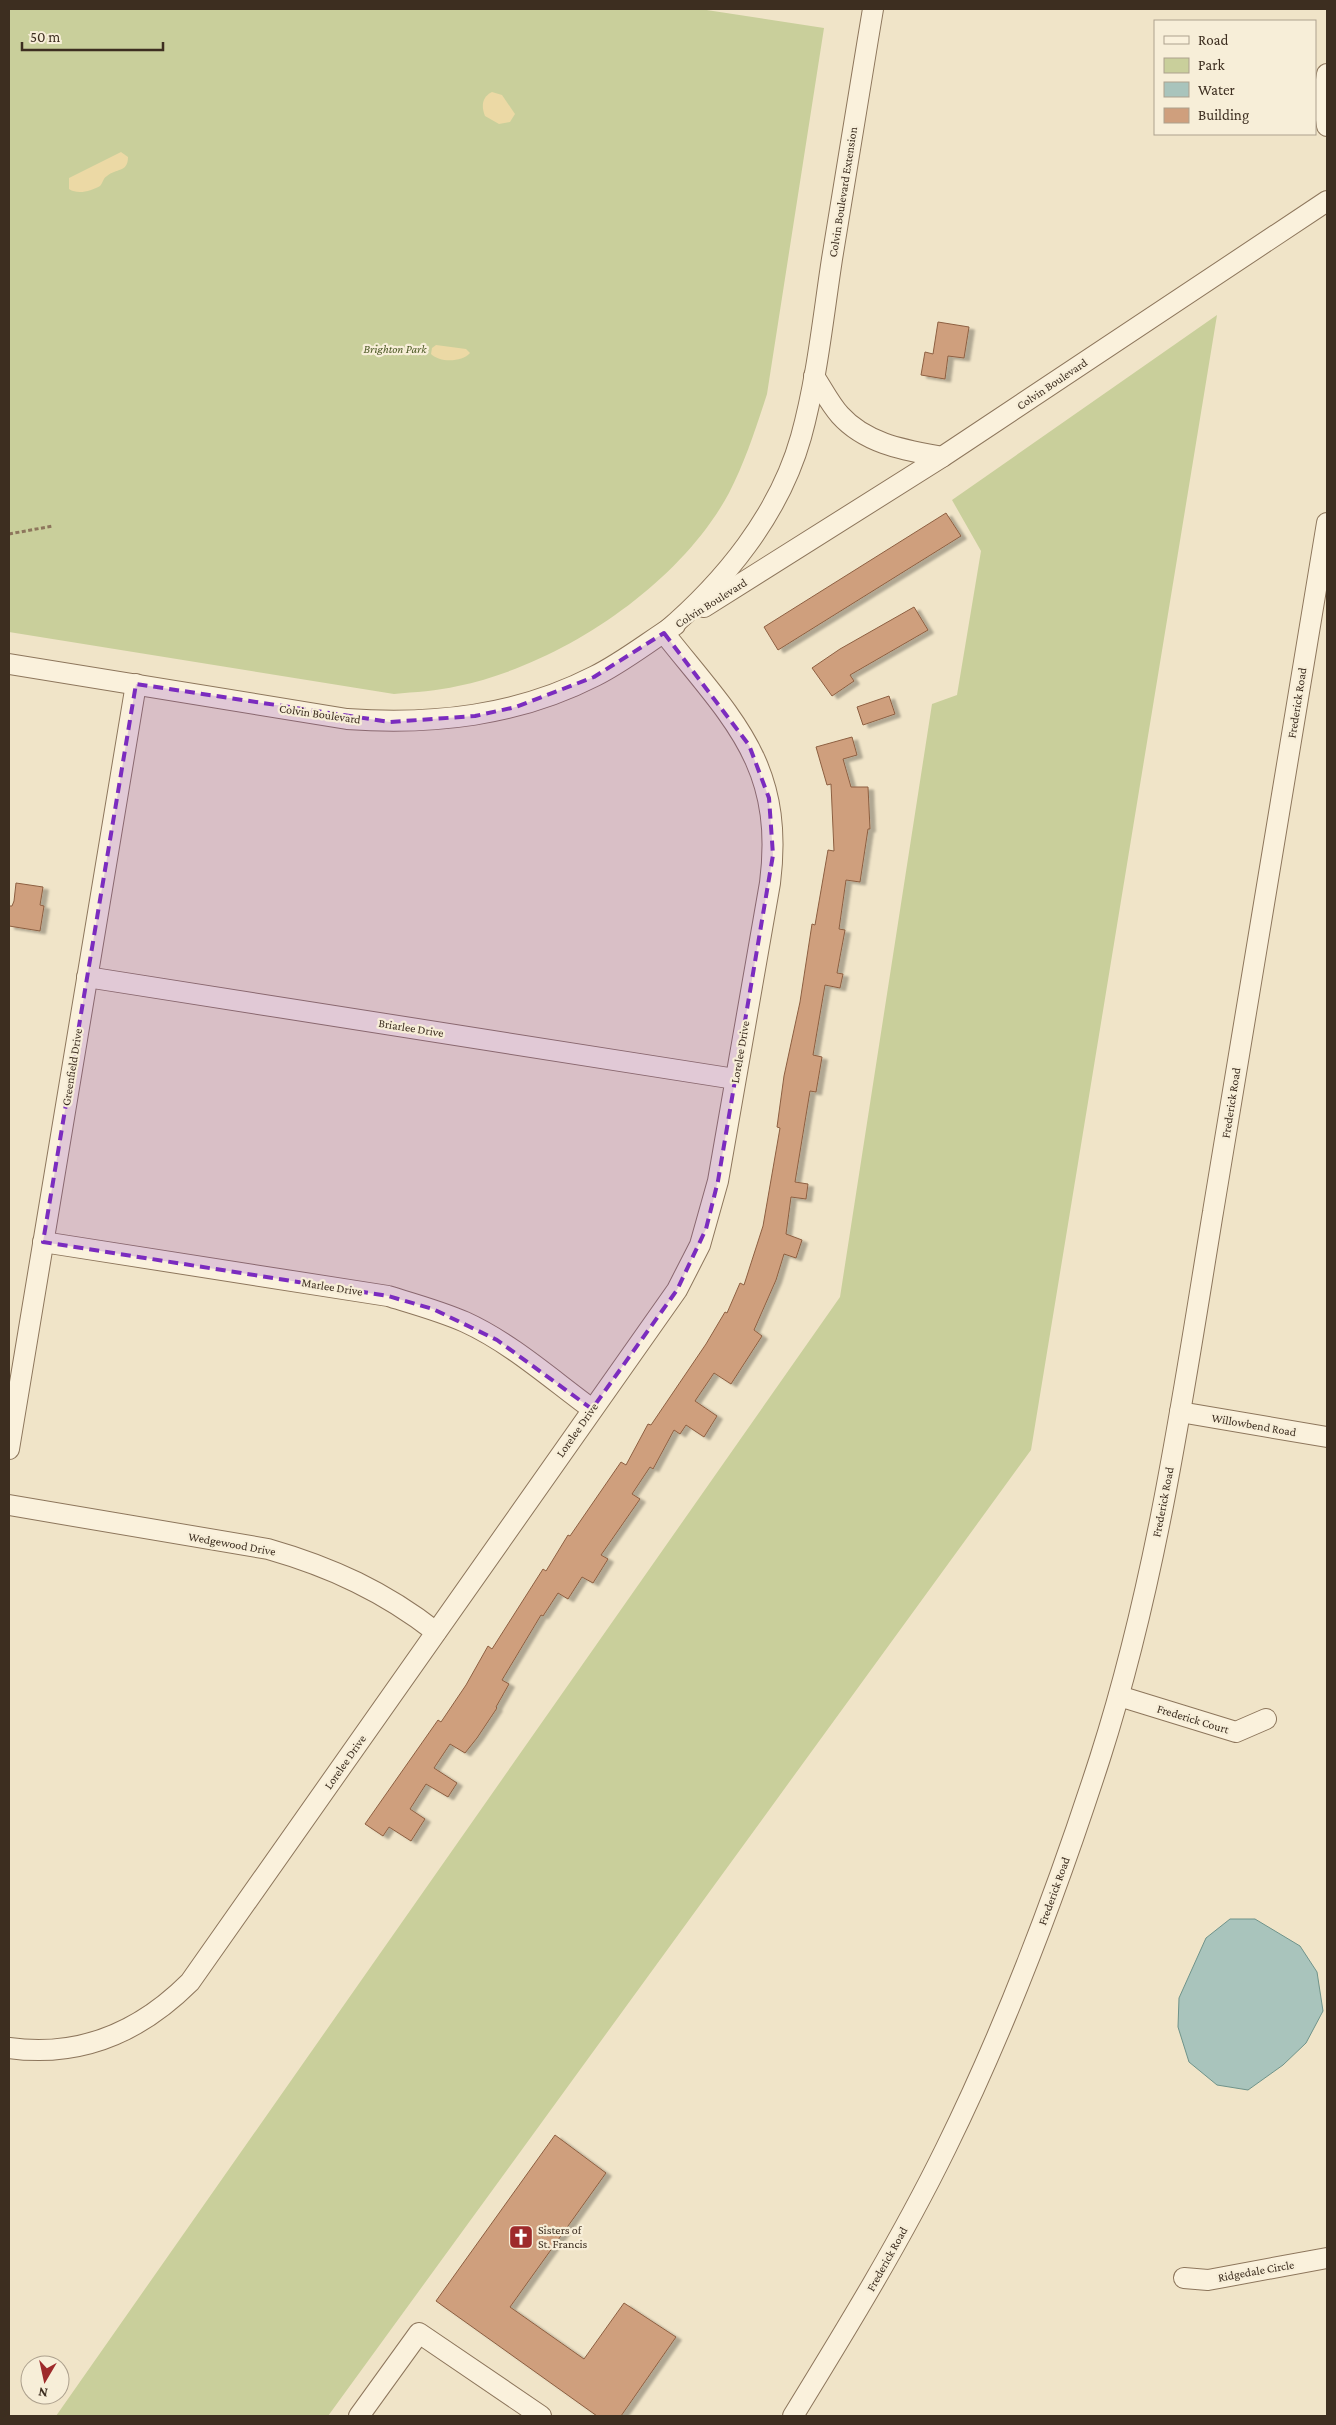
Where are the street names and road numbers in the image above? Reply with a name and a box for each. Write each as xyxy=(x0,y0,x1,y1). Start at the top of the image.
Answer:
street label: Colvin Boulevard Extension xyxy=(826,125,860,258)
street label: Colvin Boulevard xyxy=(1014,355,1091,413)
street label: Colvin Boulevard xyxy=(672,575,750,631)
street label: Frederick Road xyxy=(1285,666,1310,739)
street label: Colvin Boulevard xyxy=(278,701,362,727)
street label: Briarlee Drive xyxy=(377,1016,445,1040)
street label: Lorelee Drive xyxy=(728,1020,752,1084)
street label: Greenfield Drive xyxy=(59,1027,85,1107)
street label: Frederick Road xyxy=(1219,1066,1244,1139)
street label: Marlee Drive xyxy=(300,1275,364,1299)
street label: Lorelee Drive xyxy=(553,1400,601,1460)
street label: Willowbend Road xyxy=(1211,1411,1298,1439)
street label: Frederick Road xyxy=(1149,1465,1177,1538)
street label: Wedgewood Drive xyxy=(187,1529,277,1559)
street label: Frederick Court xyxy=(1155,1701,1232,1737)
street label: Lorelee Drive xyxy=(321,1732,369,1792)
street label: Frederick Road xyxy=(1035,1854,1073,1927)
street label: Frederick Road xyxy=(864,2224,911,2294)
street label: Ridgedale Circle xyxy=(1217,2257,1295,2285)

